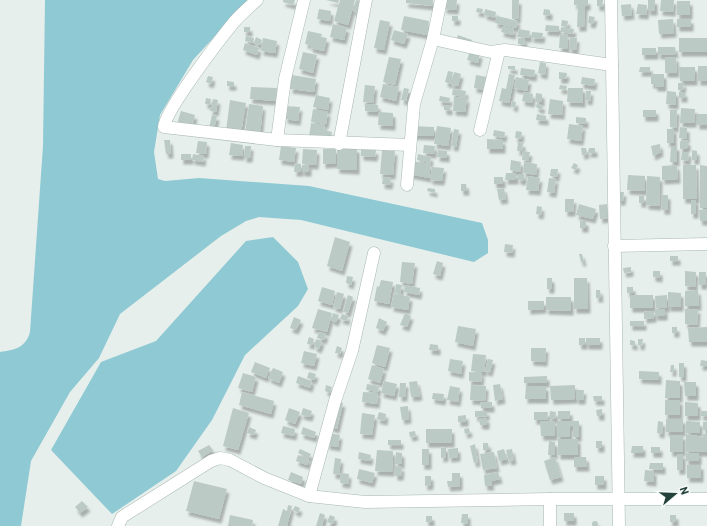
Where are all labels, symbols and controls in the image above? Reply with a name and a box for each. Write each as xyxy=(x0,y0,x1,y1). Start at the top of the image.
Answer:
north arrow xyxy=(655,474,695,514)
text: N xyxy=(678,485,692,496)

